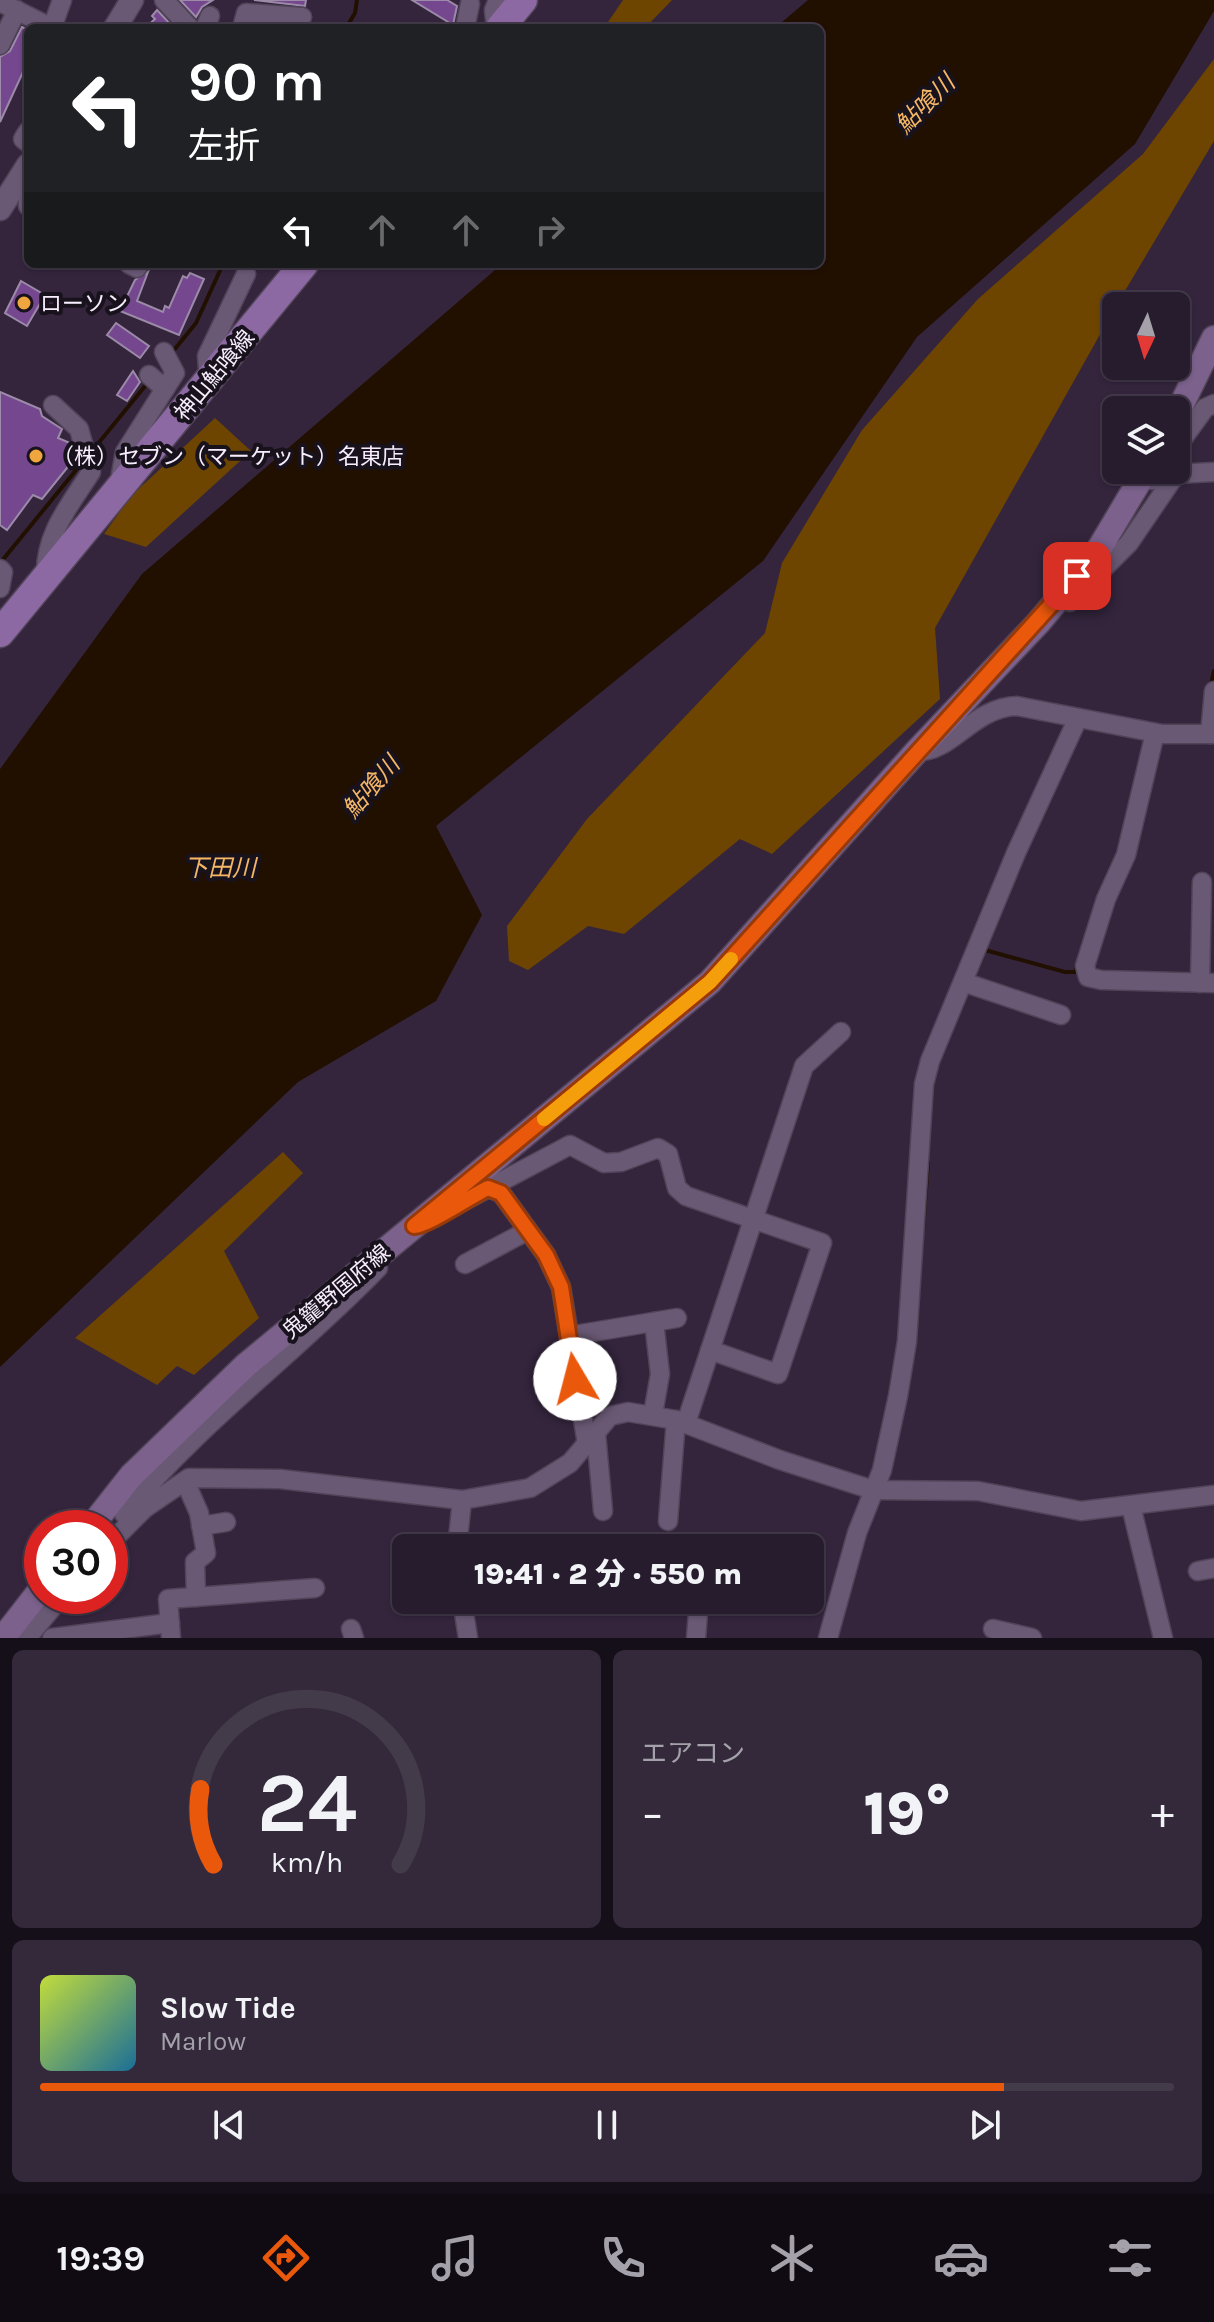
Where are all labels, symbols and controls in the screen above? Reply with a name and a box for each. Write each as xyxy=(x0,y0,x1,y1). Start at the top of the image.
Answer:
text: 90 m xyxy=(188,49,325,114)
icon: left xyxy=(56,56,160,160)
water label: 鮎喰川 xyxy=(890,67,962,139)
text: 左折 xyxy=(188,125,260,167)
icon: left xyxy=(276,208,320,252)
icon: ahead xyxy=(360,208,404,252)
icon: ahead xyxy=(444,208,488,252)
icon: right xyxy=(528,208,572,252)
place label: ローソン xyxy=(40,291,128,317)
north arrow xyxy=(1102,292,1190,380)
map controls xyxy=(1102,292,1190,484)
marker: ローソン xyxy=(15,294,33,312)
street label: 神山鮎喰線 xyxy=(169,325,260,426)
button: layers xyxy=(1102,396,1190,484)
place label: （株）セブン（マーケット）名東店 xyxy=(52,444,404,470)
marker: （株）セブン（マーケット）名東店 xyxy=(27,447,45,465)
pin xyxy=(1043,542,1111,610)
icon: arrive xyxy=(1055,554,1099,598)
water label: 鮎喰川 xyxy=(337,748,407,823)
water label: 下田川 xyxy=(184,854,259,882)
street label: 鬼籠野国府線 xyxy=(278,1239,396,1344)
position arrow xyxy=(533,1337,617,1421)
speed limit sign: 30 xyxy=(24,1510,128,1614)
text: 19:41 · 2 分 · 550 m xyxy=(474,1556,742,1592)
text: エアコン xyxy=(641,1738,745,1769)
text: 24 xyxy=(257,1755,356,1852)
text: 19° xyxy=(864,1779,951,1849)
text: − xyxy=(641,1788,664,1839)
text: + xyxy=(1151,1788,1174,1839)
text: km/h xyxy=(270,1846,343,1879)
text: Slow Tide xyxy=(160,1990,296,2026)
text: Marlow xyxy=(160,2026,246,2057)
icon: previous xyxy=(207,2103,251,2147)
icon: pause xyxy=(585,2103,629,2147)
icon: next xyxy=(963,2103,1007,2147)
icon: directions xyxy=(258,2230,314,2286)
icon: music xyxy=(427,2230,483,2286)
icon: phone xyxy=(595,2230,651,2286)
icon: climate xyxy=(764,2230,820,2286)
icon: car xyxy=(933,2230,989,2286)
icon: filters xyxy=(1102,2230,1158,2286)
text: 19:39 xyxy=(56,2237,145,2279)

